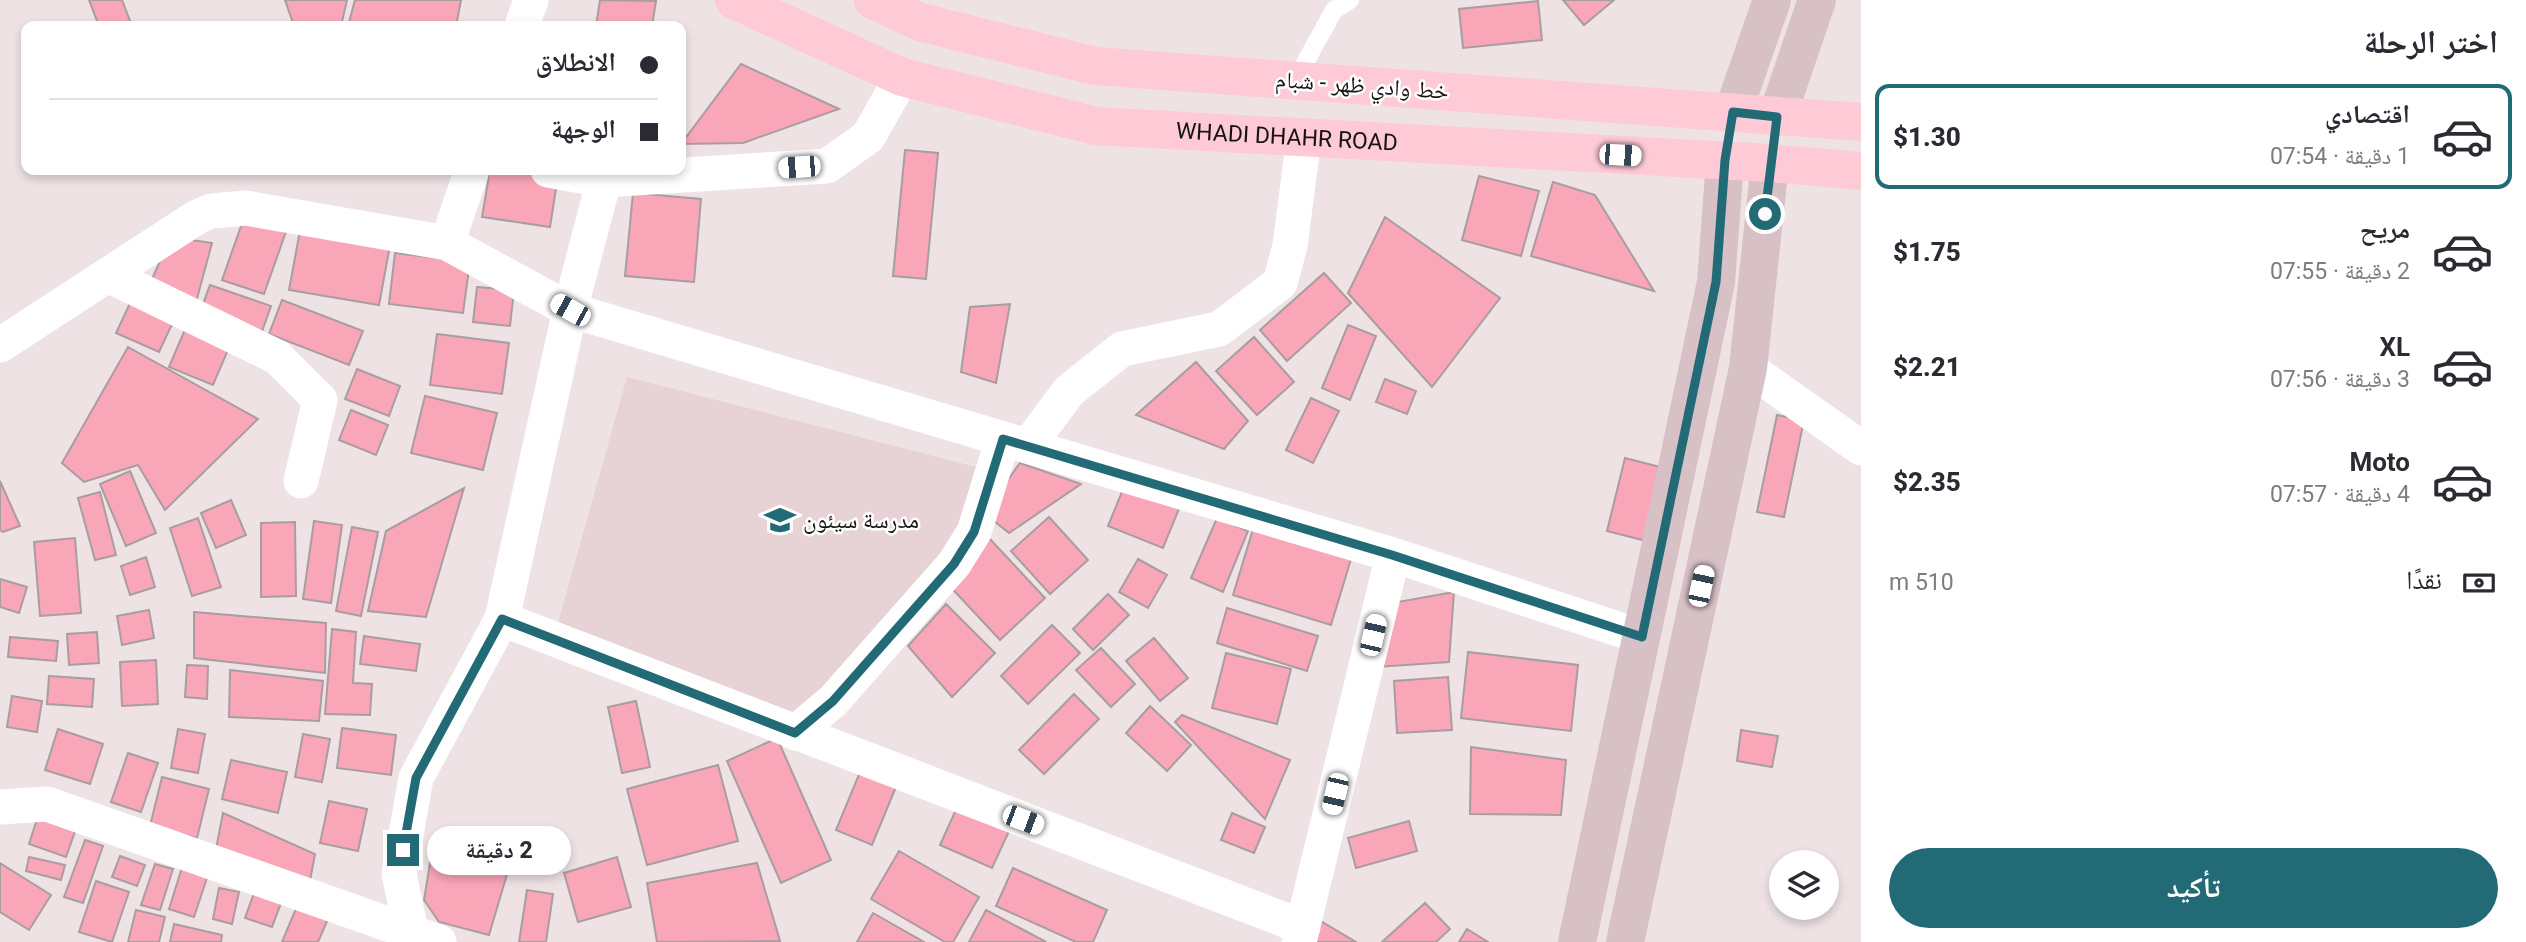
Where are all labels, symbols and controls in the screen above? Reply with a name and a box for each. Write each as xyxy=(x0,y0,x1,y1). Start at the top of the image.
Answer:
text: اختر الرحلة xyxy=(2364,23,2498,61)
text: الانطلاق xyxy=(536,47,616,77)
street label: خط وادي ظهر - شبام xyxy=(1274,66,1450,110)
text: اقتصادي xyxy=(2325,99,2410,129)
icon: car xyxy=(2431,105,2494,168)
text: الوجهة xyxy=(551,114,616,144)
street label: WHADI DHAHR ROAD xyxy=(1175,117,1398,157)
text: $1.30 xyxy=(1893,122,1961,152)
car xyxy=(1599,143,1642,167)
text: 1 دقيقة · 07:54 xyxy=(2270,143,2410,170)
car xyxy=(778,155,821,179)
route start xyxy=(1749,198,1781,230)
text: مريح xyxy=(2360,214,2410,244)
icon: car xyxy=(2431,220,2494,283)
text: $1.75 xyxy=(1893,237,1961,267)
text: 2 دقيقة · 07:55 xyxy=(2270,258,2410,285)
car xyxy=(547,291,594,329)
text: XL xyxy=(2379,332,2410,362)
icon: car xyxy=(2431,335,2494,398)
text: $2.21 xyxy=(1893,352,1961,382)
text: 3 دقيقة · 07:56 xyxy=(2270,366,2410,393)
text: Moto xyxy=(2349,447,2410,477)
icon: car xyxy=(2431,450,2494,513)
text: $2.35 xyxy=(1893,467,1961,497)
text: 4 دقيقة · 07:57 xyxy=(2270,481,2410,508)
school or university icon: مدرسة سيئون xyxy=(763,503,797,537)
place label: مدرسة سيئون xyxy=(803,507,919,534)
car xyxy=(1687,563,1716,609)
icon: cash xyxy=(2460,564,2498,602)
text: نقدًا xyxy=(2406,565,2442,595)
text: 510 m xyxy=(1889,569,1954,596)
car xyxy=(1359,612,1388,658)
car xyxy=(1321,771,1350,817)
car xyxy=(1000,803,1047,837)
callout: 2 دقيقة xyxy=(428,826,571,874)
route end xyxy=(387,834,419,866)
text: 2 دقيقة xyxy=(465,837,533,864)
button: تأكيد xyxy=(1889,848,2498,928)
map controls xyxy=(1769,850,1839,920)
button: layers xyxy=(1769,850,1839,920)

